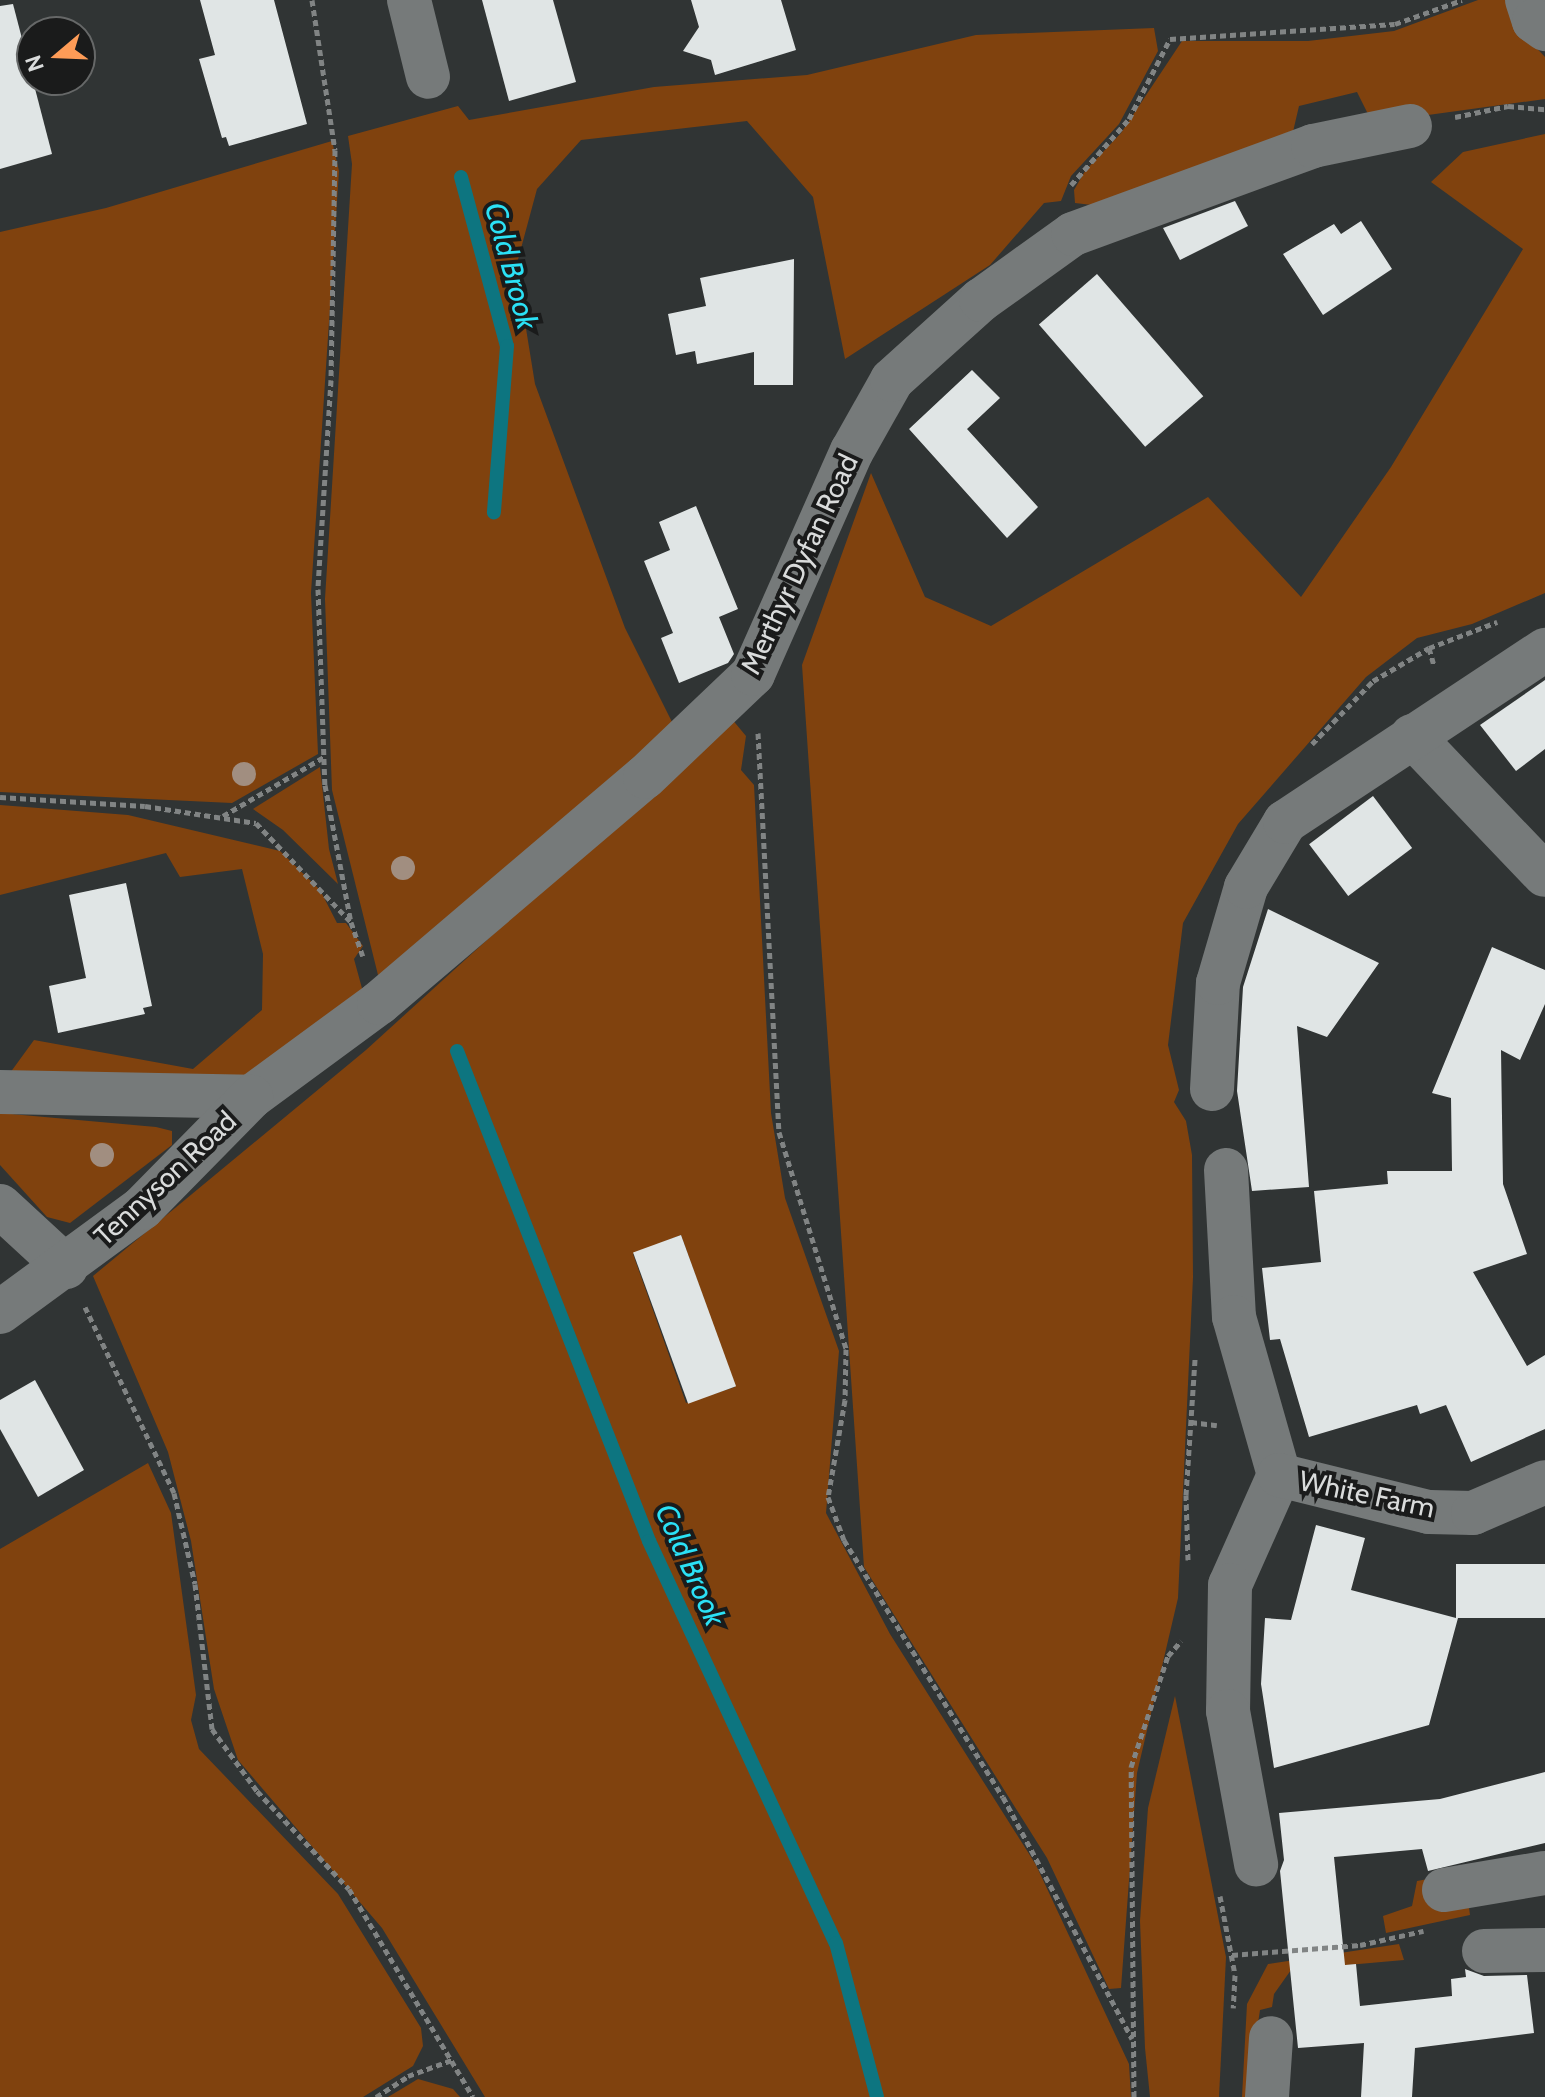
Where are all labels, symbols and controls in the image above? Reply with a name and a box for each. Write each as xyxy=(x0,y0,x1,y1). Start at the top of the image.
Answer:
north arrow xyxy=(16,16,96,96)
text: N xyxy=(19,52,50,75)
water label: Cold Brook xyxy=(477,199,545,333)
street label: Merthyr Dyfan Road xyxy=(733,449,865,679)
street label: Tennyson Road xyxy=(87,1104,243,1252)
street label: White Farm xyxy=(1296,1463,1438,1525)
water label: Cold Brook xyxy=(647,1498,733,1632)

